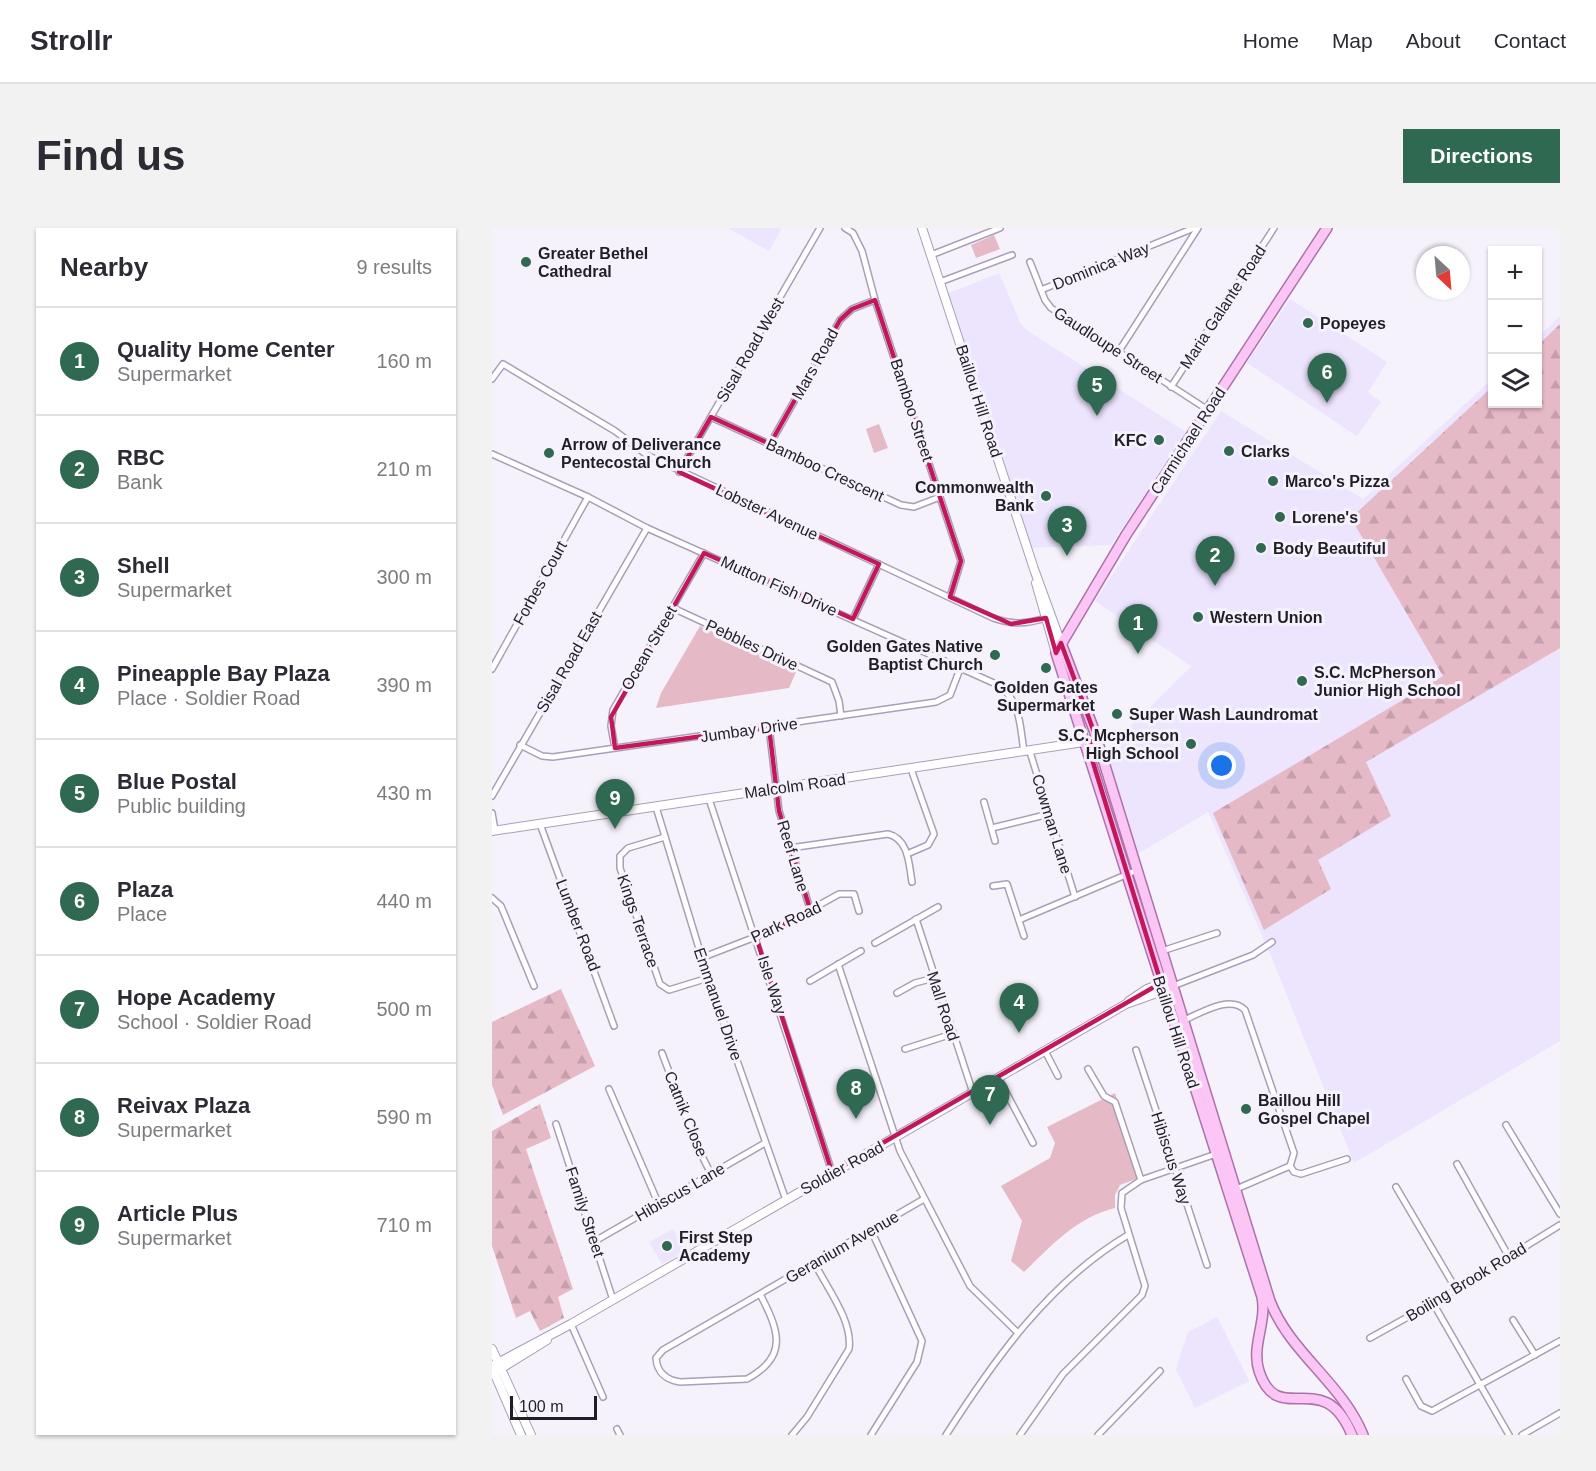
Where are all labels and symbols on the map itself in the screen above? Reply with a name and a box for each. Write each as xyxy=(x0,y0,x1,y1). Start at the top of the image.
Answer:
street label: Dominica Way xyxy=(1050,239,1152,293)
street label: Maria Galante Road xyxy=(1177,242,1269,372)
place label: Greater Bethel Cathedral xyxy=(538,245,648,280)
north arrow xyxy=(1416,246,1470,300)
marker: Greater Bethel Cathedral xyxy=(519,255,533,269)
street label: Sisal Road West xyxy=(713,294,787,405)
street label: Gaudloupe Street xyxy=(1051,304,1166,387)
place label: Popeyes xyxy=(1320,315,1386,332)
marker: Popeyes xyxy=(1301,316,1315,330)
street label: Mars Road xyxy=(789,326,841,402)
street label: Baillou Hill Road xyxy=(953,343,1005,459)
pin: 6 xyxy=(1308,354,1346,403)
street label: Bamboo Street xyxy=(887,357,937,464)
pin: 5 xyxy=(1078,366,1116,416)
street label: Carmichael Road xyxy=(1147,385,1229,497)
place label: KFC xyxy=(1114,432,1147,449)
marker: KFC xyxy=(1152,433,1166,447)
street label: Bamboo Crescent xyxy=(763,435,887,505)
place label: Arrow of Deliverance Pentecostal Church xyxy=(561,436,721,471)
place label: Clarks xyxy=(1241,443,1290,460)
marker: Clarks xyxy=(1222,444,1236,458)
marker: Arrow of Deliverance Pentecostal Church xyxy=(542,446,556,460)
place label: Marco's Pizza xyxy=(1285,473,1389,490)
marker: Marco's Pizza xyxy=(1266,474,1280,488)
place label: Commonwealth Bank xyxy=(915,479,1034,514)
street label: Lobster Avenue xyxy=(713,481,821,543)
marker: Commonwealth Bank xyxy=(1039,489,1053,503)
pin: 3 xyxy=(1048,506,1086,556)
place label: Lorene's xyxy=(1292,509,1358,526)
marker: Lorene's xyxy=(1273,510,1287,524)
pin: 2 xyxy=(1196,536,1234,586)
street label: Forbes Court xyxy=(510,538,570,628)
place label: Body Beautiful xyxy=(1273,540,1386,557)
marker: Body Beautiful xyxy=(1254,541,1268,555)
street label: Mutton Fish Drive xyxy=(718,553,840,619)
street label: Ocean Street xyxy=(618,602,680,693)
pin: 1 xyxy=(1118,604,1158,654)
street label: Sisal Road East xyxy=(533,608,605,716)
place label: Western Union xyxy=(1210,609,1323,626)
marker: Western Union xyxy=(1191,610,1205,624)
street label: Pebbles Drive xyxy=(703,616,801,674)
place label: Golden Gates Native Baptist Church xyxy=(827,638,983,673)
marker: Golden Gates Native Baptist Church xyxy=(988,648,1002,662)
marker: Golden Gates Supermarket xyxy=(1039,661,1053,675)
place label: S.C. McPherson Junior High School xyxy=(1314,664,1461,699)
marker: S.C. McPherson Junior High School xyxy=(1295,674,1309,688)
place label: Golden Gates Supermarket xyxy=(994,679,1098,714)
place label: Super Wash Laundromat xyxy=(1129,706,1318,723)
marker: Super Wash Laundromat xyxy=(1110,707,1124,721)
street label: Jumbay Drive xyxy=(699,715,799,745)
place label: S.C. Mcpherson High School xyxy=(1058,727,1179,762)
marker: S.C. Mcpherson High School xyxy=(1184,737,1198,751)
your location xyxy=(1207,751,1236,780)
street label: Malcolm Road xyxy=(743,770,847,802)
street label: Cowman Lane xyxy=(1029,772,1075,876)
pin: 9 xyxy=(596,780,634,829)
street label: Reef Lane xyxy=(774,818,812,894)
street label: Kings Terrace xyxy=(614,872,662,970)
street label: Lumber Road xyxy=(553,877,603,973)
street label: Park Road xyxy=(748,898,824,946)
street label: Emmanuel Drive xyxy=(691,945,745,1063)
street label: Isle Way xyxy=(755,953,789,1017)
street label: Mall Road xyxy=(924,969,962,1043)
street label: Baillou Hill Road xyxy=(1150,974,1202,1090)
pin: 4 xyxy=(1000,984,1038,1033)
street label: Catnik Close xyxy=(661,1069,711,1159)
pin: 8 xyxy=(836,1070,876,1119)
pin: 7 xyxy=(970,1076,1010,1125)
place label: Baillou Hill Gospel Chapel xyxy=(1258,1092,1370,1127)
marker: Baillou Hill Gospel Chapel xyxy=(1239,1102,1253,1116)
street label: Hibiscus Way xyxy=(1148,1110,1194,1206)
street label: Soldier Road xyxy=(797,1138,887,1198)
street label: Hibiscus Lane xyxy=(632,1159,728,1224)
street label: Family Street xyxy=(562,1165,608,1260)
street label: Geranium Avenue xyxy=(782,1208,902,1286)
place label: First Step Academy xyxy=(679,1229,753,1264)
marker: First Step Academy xyxy=(660,1239,674,1253)
street label: Boiling Brook Road xyxy=(1403,1239,1529,1325)
scale bar xyxy=(510,1393,597,1420)

